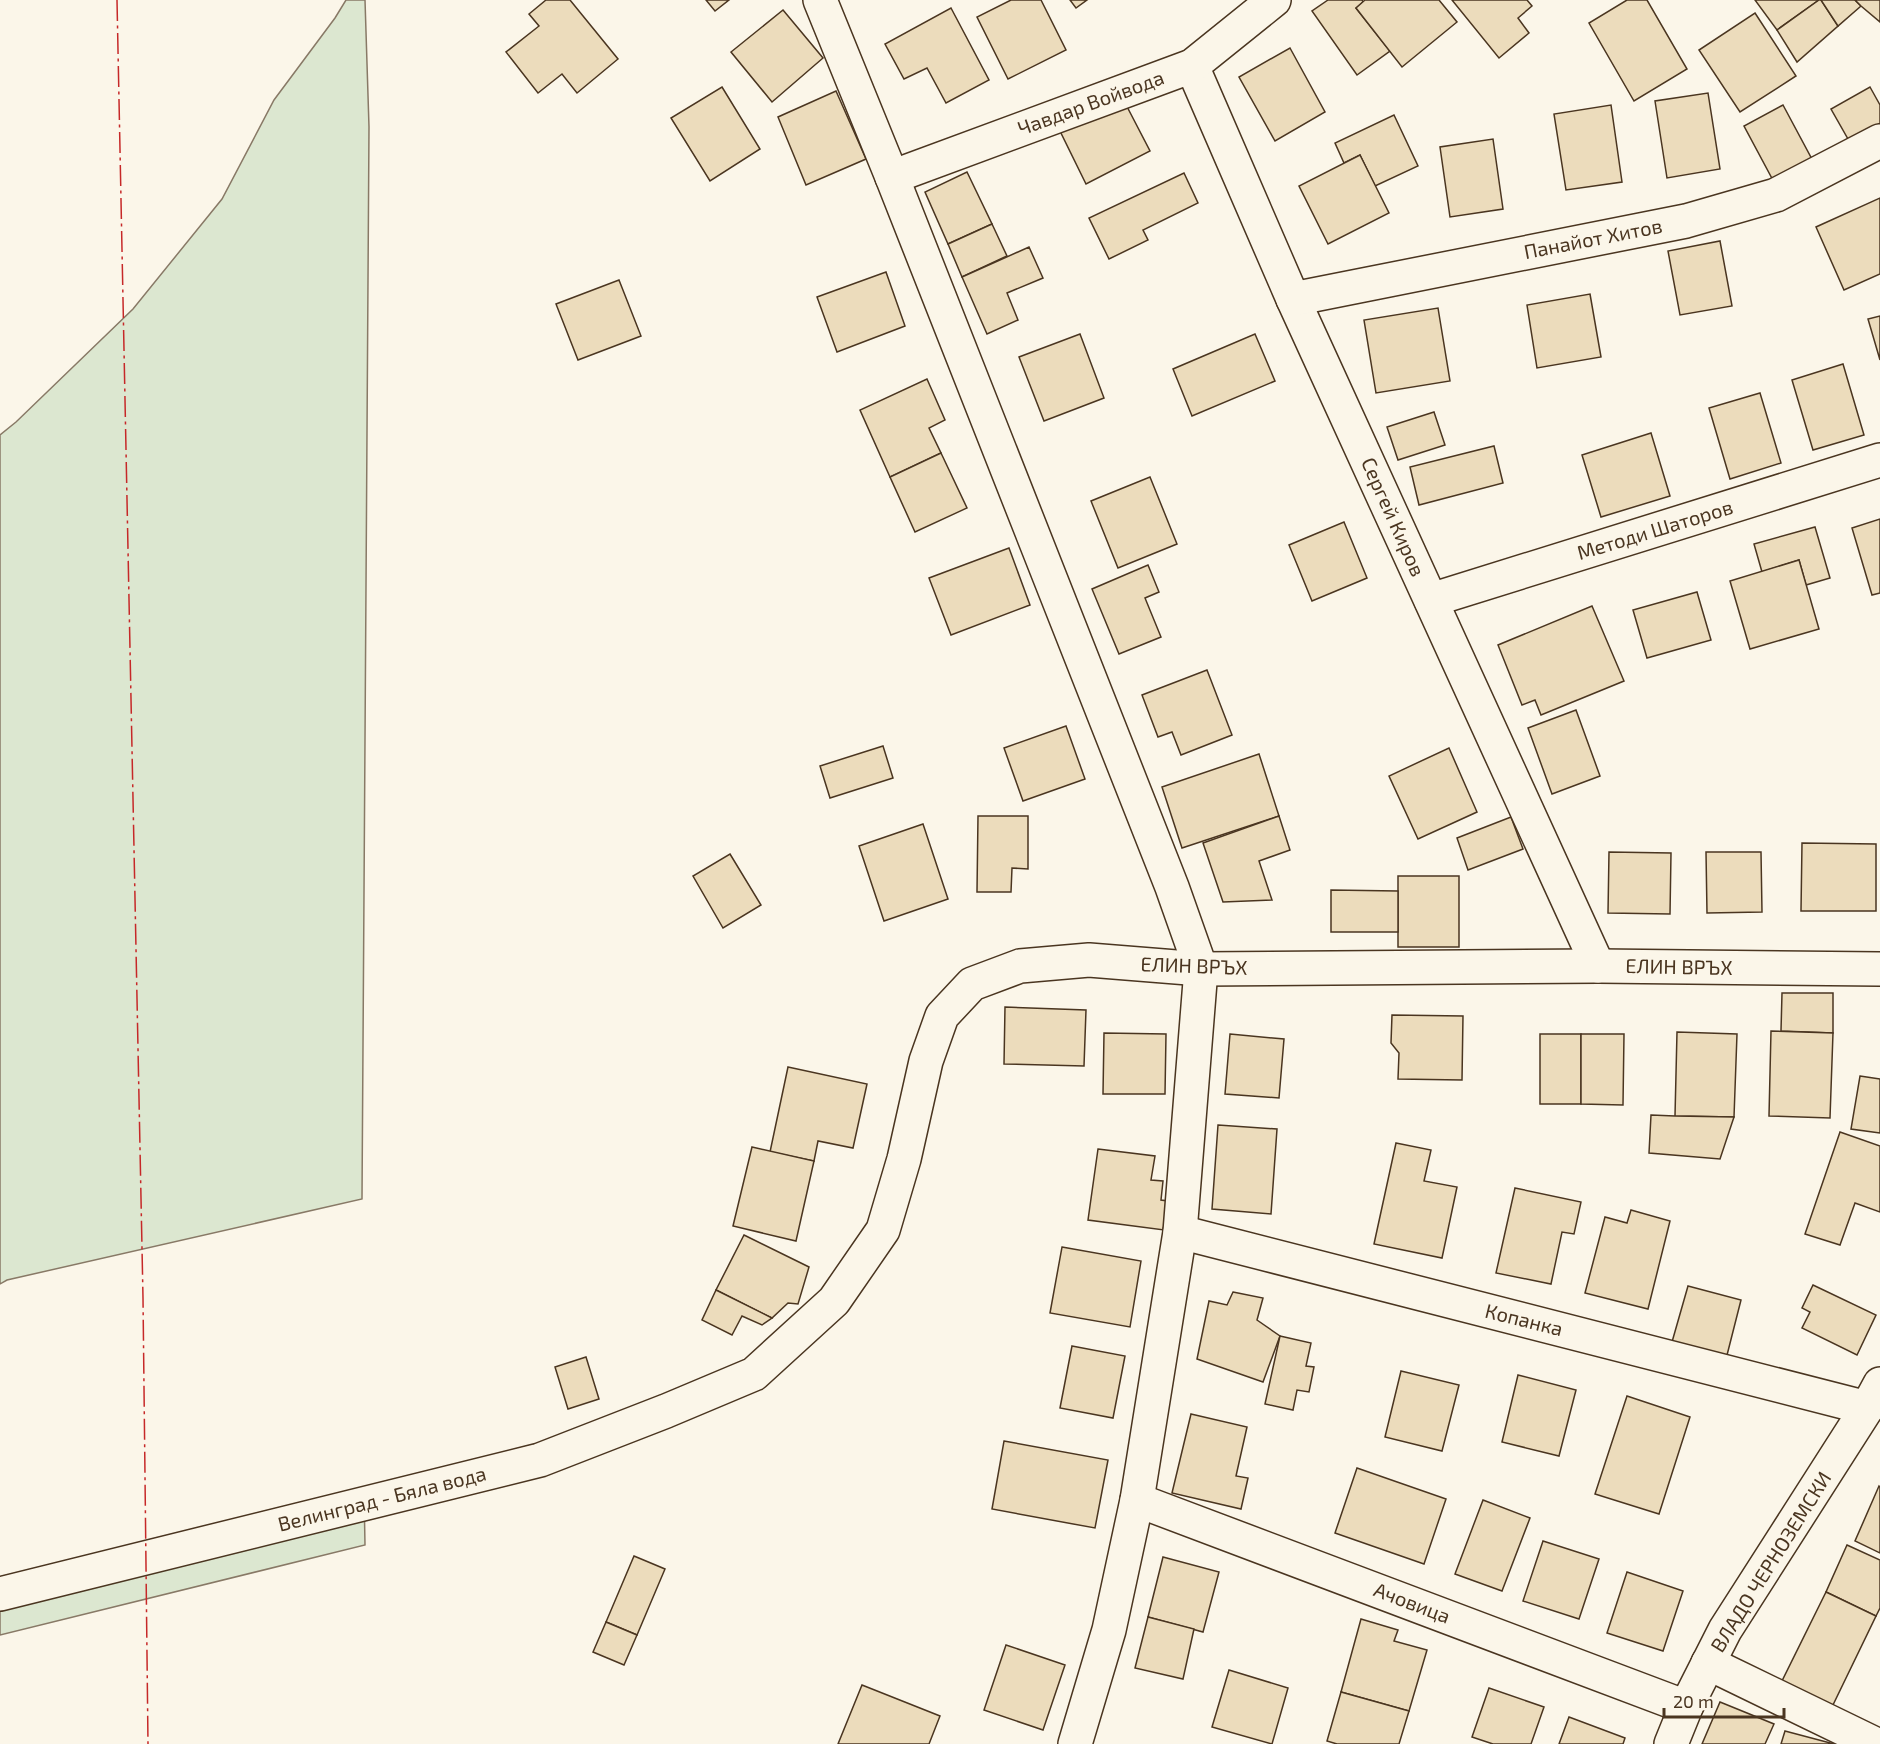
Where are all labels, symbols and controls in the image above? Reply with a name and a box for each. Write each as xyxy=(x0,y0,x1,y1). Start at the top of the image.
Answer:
street label: Чавдар Войвода xyxy=(1014,64,1167,140)
street label: Панайот Хитов xyxy=(1522,213,1664,263)
street label: Сергей Киров xyxy=(1357,453,1431,580)
street label: Методи Шаторов xyxy=(1574,494,1735,564)
street label: ЕЛИН ВРЪХ xyxy=(1140,951,1248,979)
street label: ЕЛИН ВРЪХ xyxy=(1625,953,1733,979)
street label: Копанка xyxy=(1483,1298,1566,1340)
street label: Велинград - Бяла вода xyxy=(275,1461,488,1536)
street label: ВЛАДО ЧЕРНОЗЕМСКИ xyxy=(1705,1467,1836,1656)
street label: Ачовица xyxy=(1371,1577,1454,1628)
scale bar xyxy=(1664,1681,1784,1719)
text: 20 m xyxy=(1673,1690,1714,1712)

